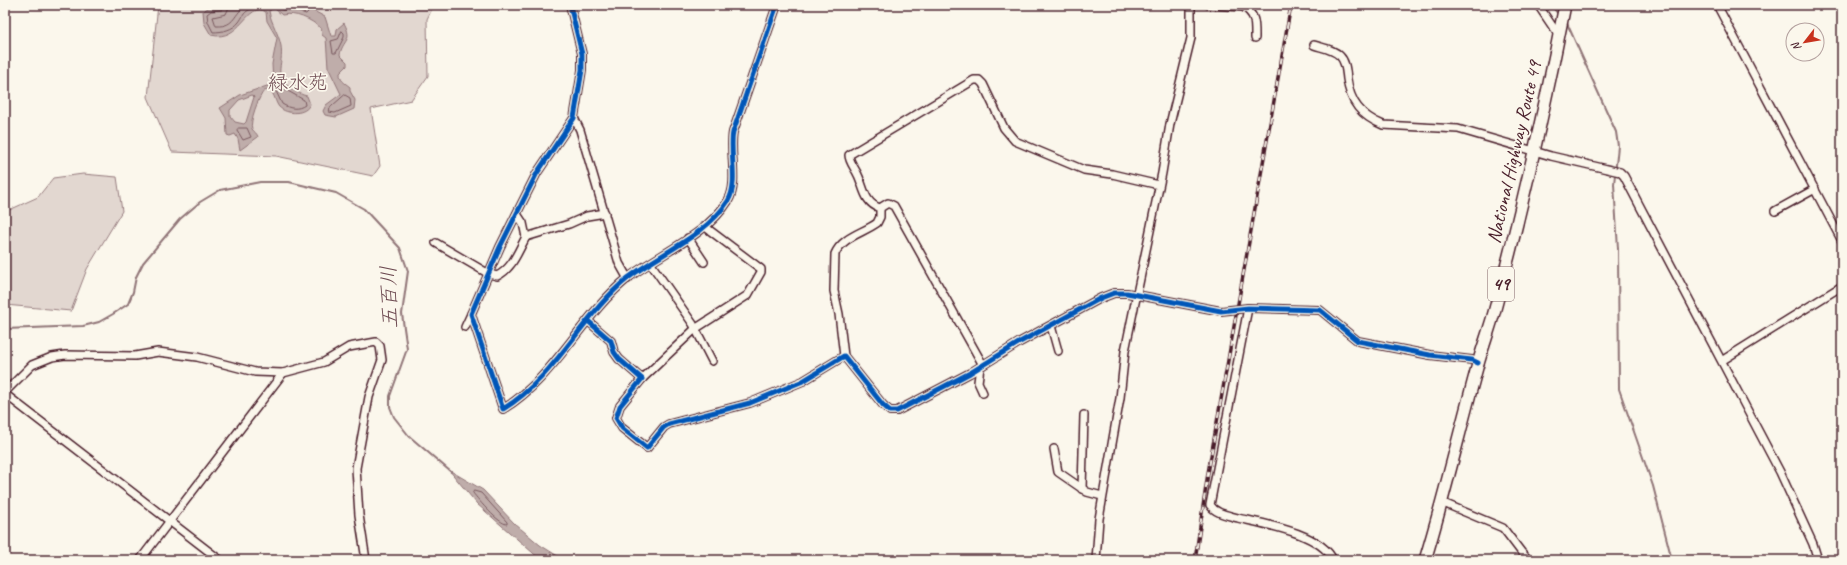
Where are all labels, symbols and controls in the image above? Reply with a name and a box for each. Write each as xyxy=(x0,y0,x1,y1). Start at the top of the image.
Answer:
north arrow xyxy=(1785,22,1825,62)
text: N xyxy=(1788,39,1804,54)
street label: National Highway Route 49 xyxy=(1481,56,1548,246)
park label: 緑水苑 xyxy=(268,70,328,95)
water label: 五百川 xyxy=(375,265,403,329)
road number: 49 xyxy=(1488,267,1514,301)

